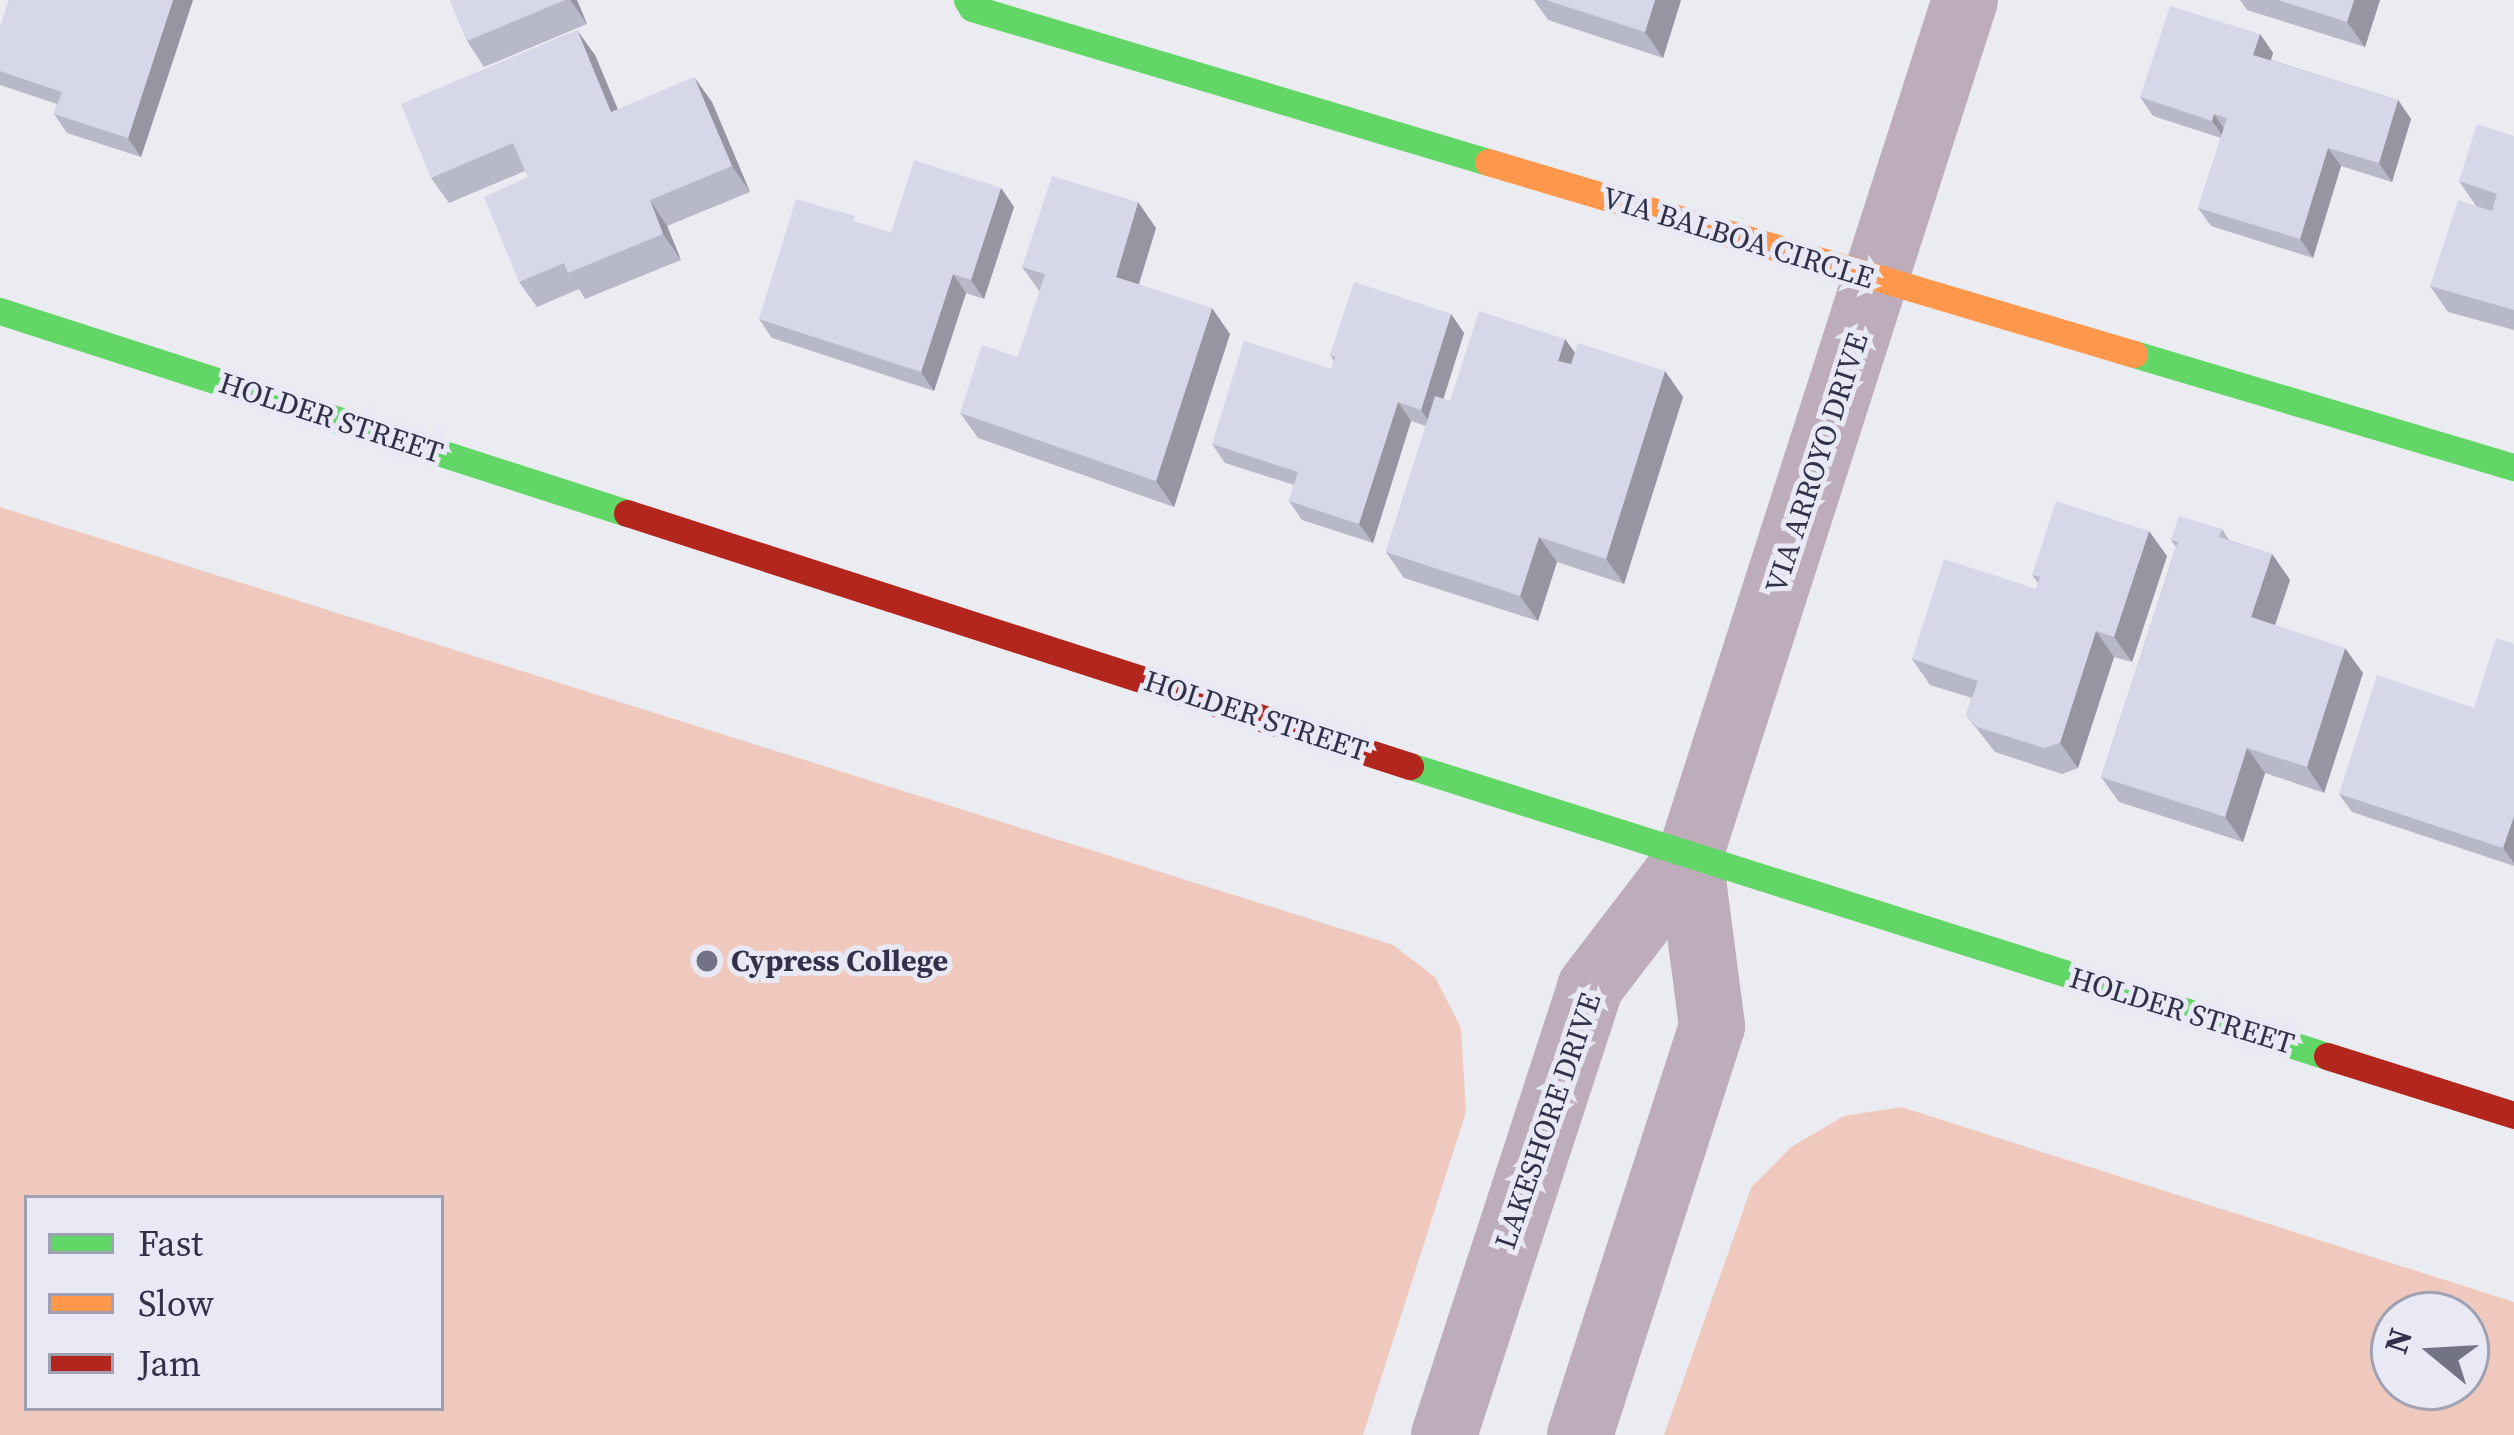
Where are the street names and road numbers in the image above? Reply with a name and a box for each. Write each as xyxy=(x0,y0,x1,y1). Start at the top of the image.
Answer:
street label: VIA BALBOA CIRCLE xyxy=(1598,180,1878,296)
street label: VIA ARROYO DRIVE xyxy=(1758,328,1876,598)
street label: HOLDER STREET xyxy=(215,365,447,471)
street label: HOLDER STREET xyxy=(1140,663,1372,769)
street label: HOLDER STREET xyxy=(2065,960,2299,1062)
street label: LAKESHORE DRIVE xyxy=(1487,988,1609,1254)

